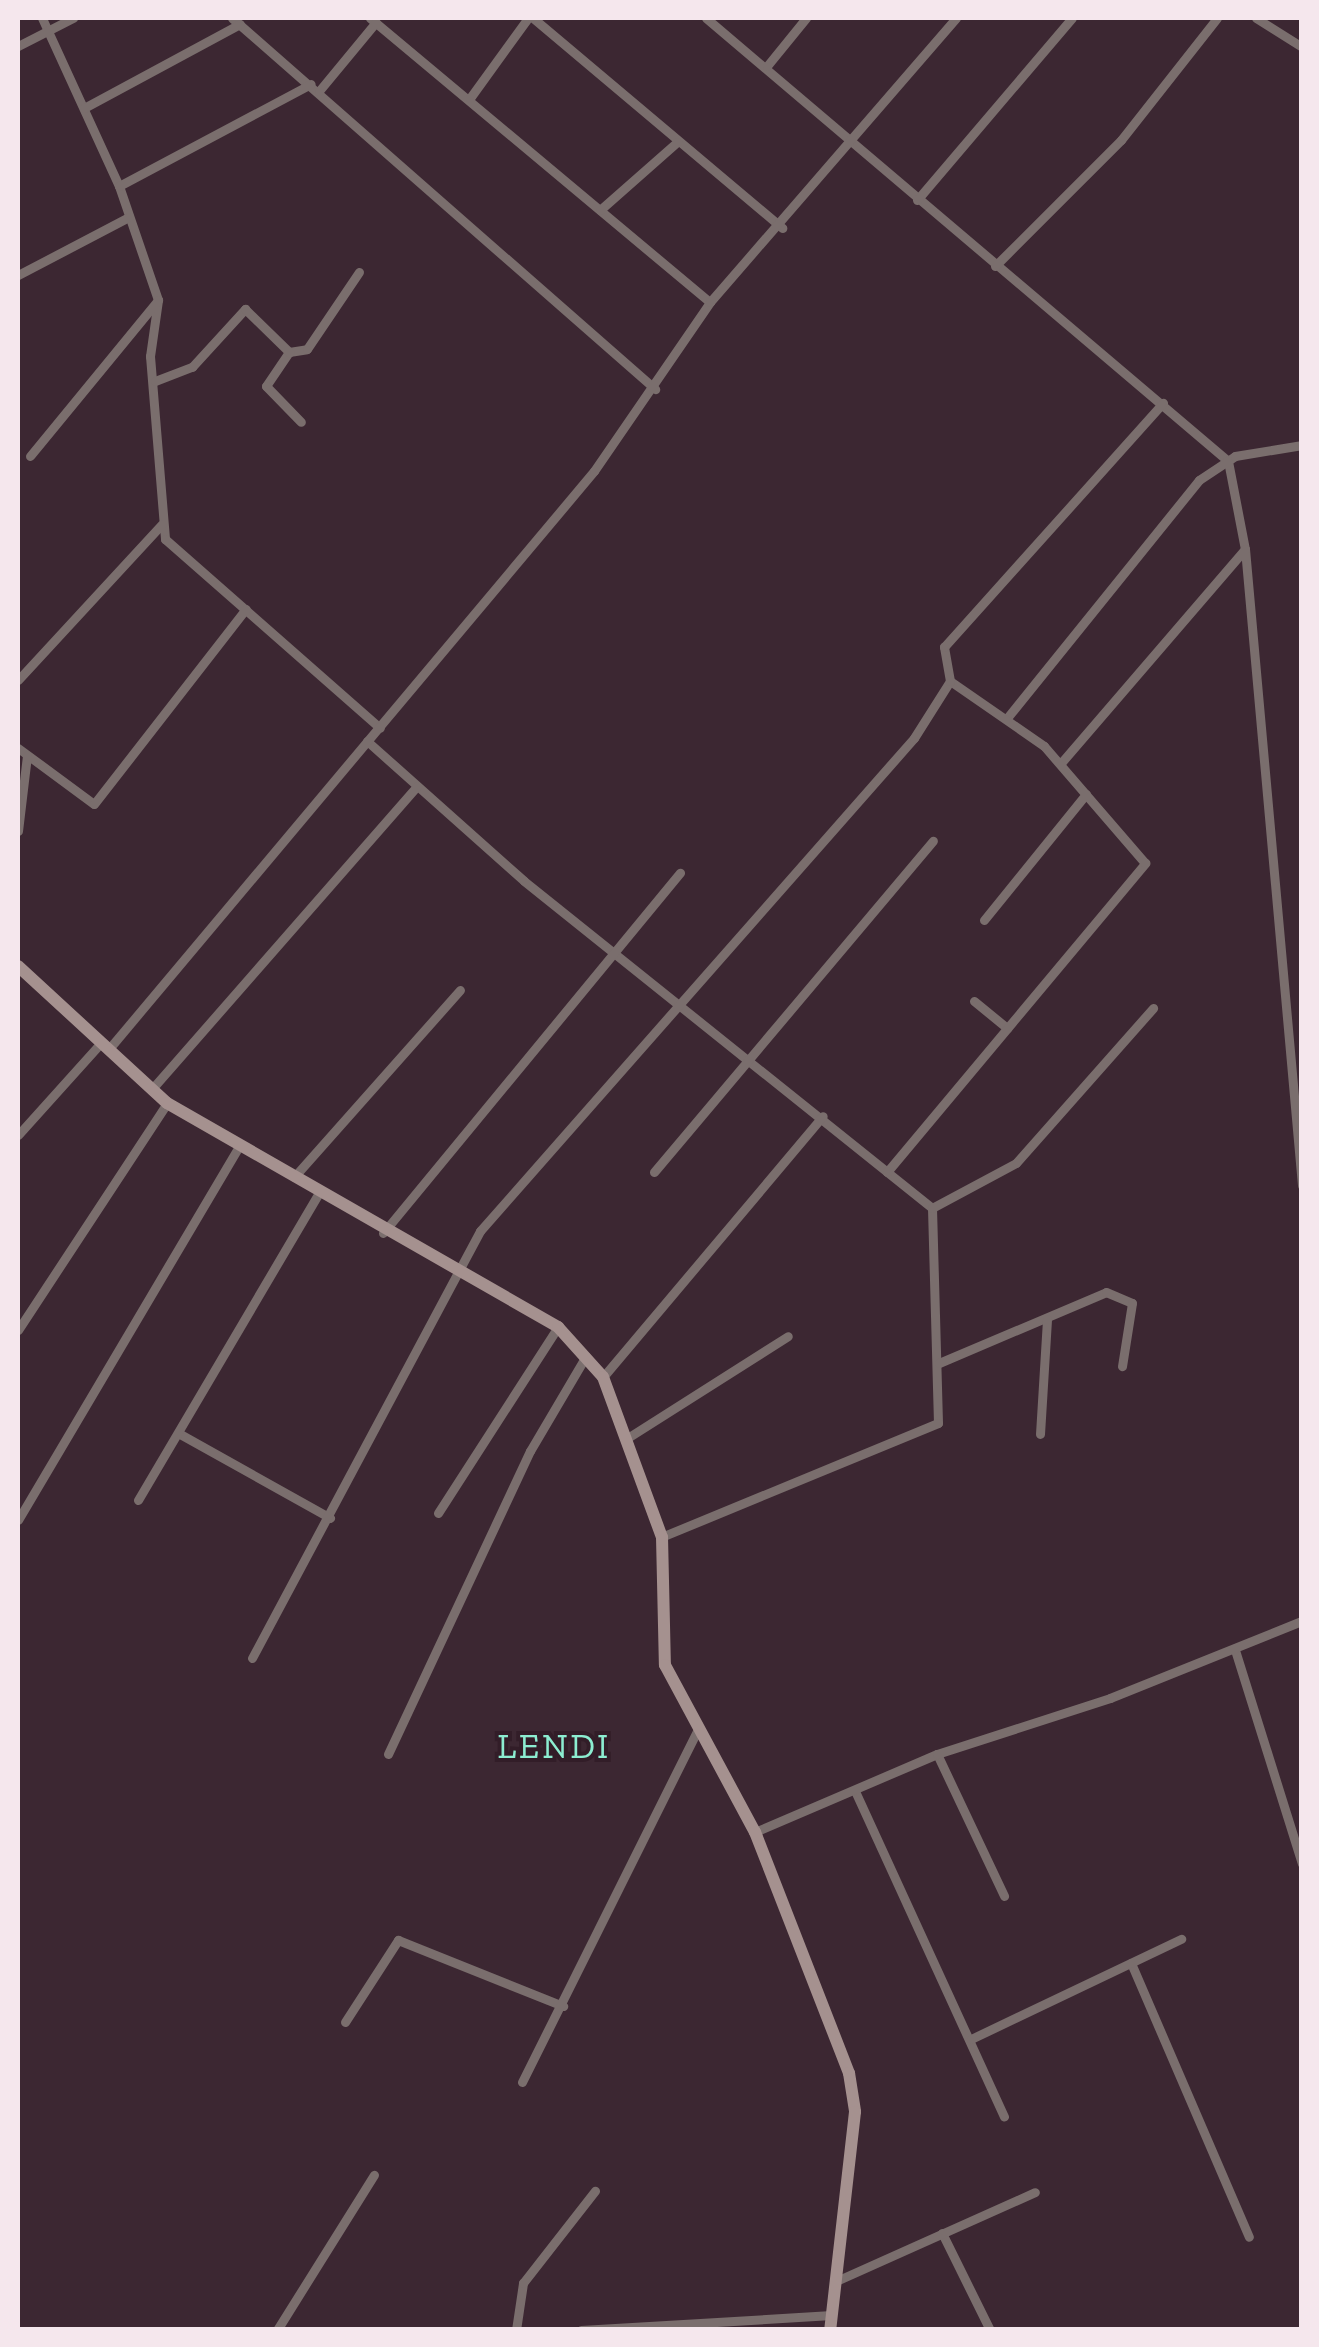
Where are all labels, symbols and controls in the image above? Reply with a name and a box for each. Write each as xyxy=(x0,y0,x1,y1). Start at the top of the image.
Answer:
district label: LENDI xyxy=(497,1725,611,1767)

